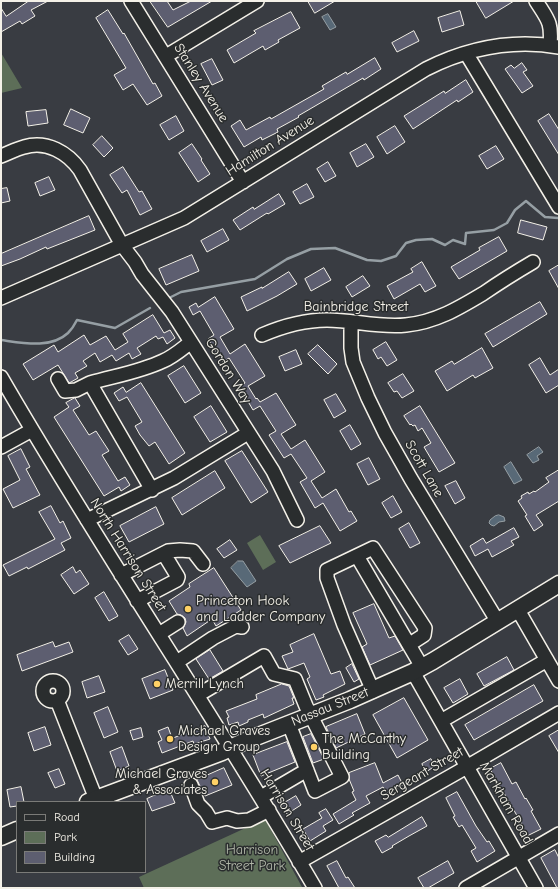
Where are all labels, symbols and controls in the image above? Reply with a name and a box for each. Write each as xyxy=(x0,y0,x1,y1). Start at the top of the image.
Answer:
street label: Stanley Avenue xyxy=(170,40,232,126)
street label: Hamilton Avenue xyxy=(223,112,317,180)
street label: Bainbridge Street xyxy=(304,299,408,315)
street label: Gordon Way xyxy=(201,335,255,407)
street label: Scott Lane xyxy=(401,437,447,501)
street label: North Harrison Street xyxy=(86,495,170,615)
place label: Princeton Hook and Ladder Company xyxy=(196,593,325,626)
marker: Princeton Hook and Ladder Company xyxy=(183,604,193,614)
place label: Merrill Lynch xyxy=(165,676,244,692)
marker: Merrill Lynch xyxy=(152,679,162,689)
street label: Nassau Street xyxy=(289,684,371,730)
place label: Michael Graves Design Group xyxy=(178,723,270,756)
place label: The McCarthy Building xyxy=(322,731,406,764)
marker: Michael Graves Design Group xyxy=(165,734,175,744)
marker: The McCarthy Building xyxy=(309,742,319,752)
street label: Sergeant Street xyxy=(378,743,466,805)
street label: Markham Road xyxy=(476,759,536,847)
place label: Michael Graves & Associates xyxy=(115,766,207,798)
street label: Harrison Street xyxy=(256,766,318,854)
marker: Michael Graves & Associates xyxy=(210,777,220,787)
legend xyxy=(16,801,146,873)
text: Road xyxy=(54,810,80,824)
text: Park xyxy=(54,830,77,844)
park label: Harrison Street Park xyxy=(219,842,285,874)
text: Building xyxy=(54,850,95,864)

